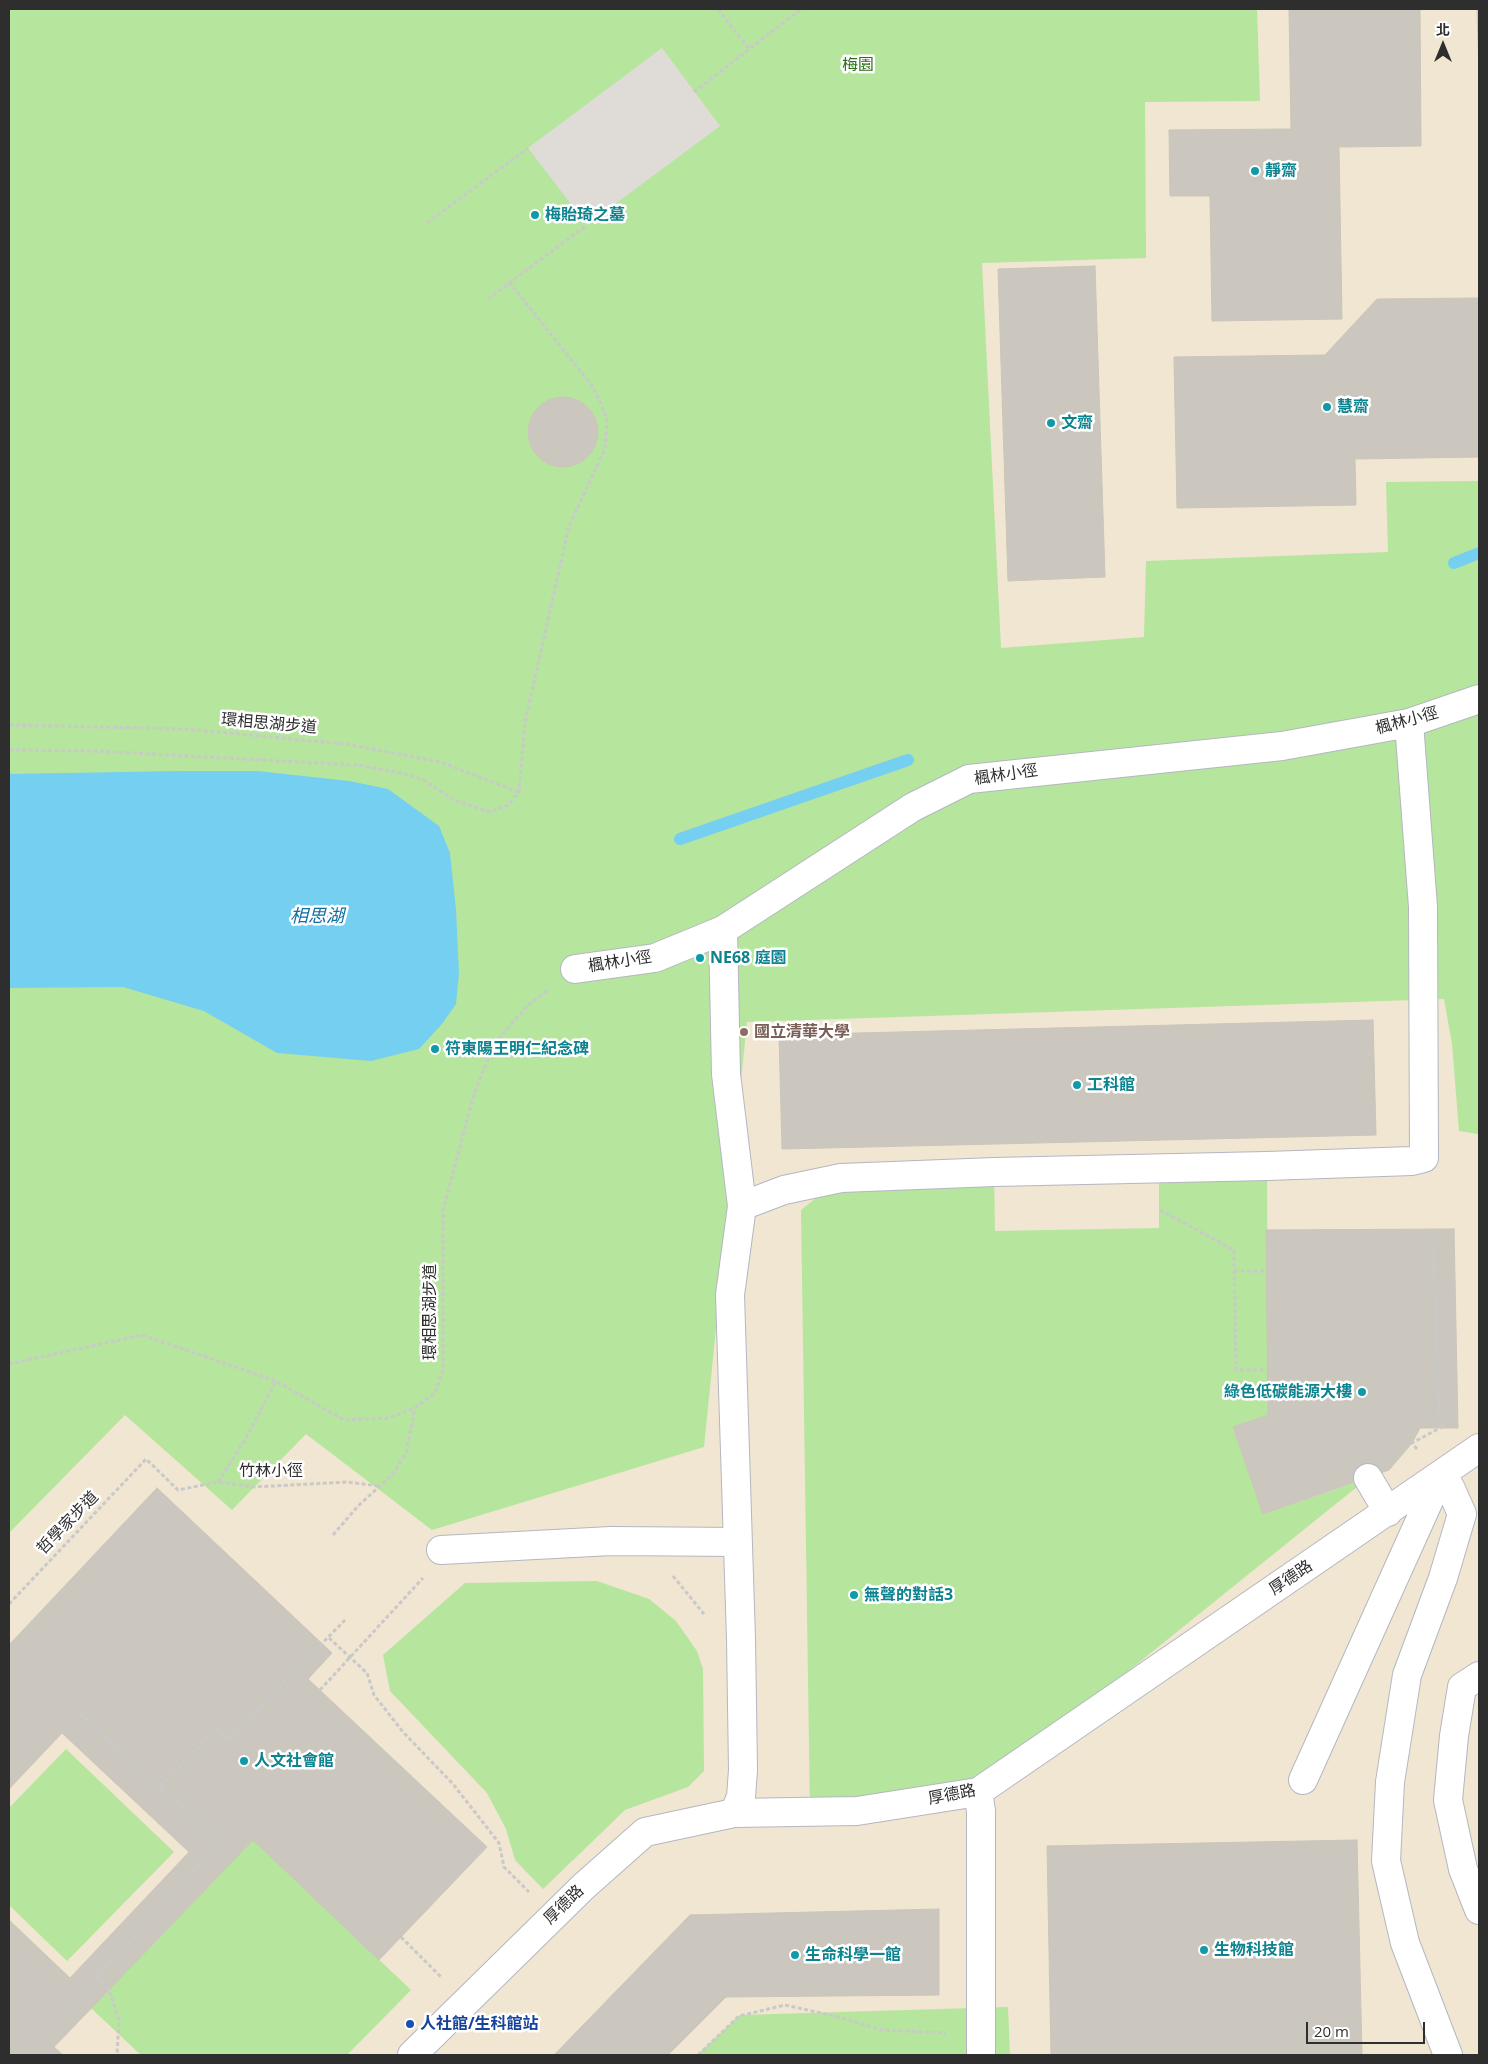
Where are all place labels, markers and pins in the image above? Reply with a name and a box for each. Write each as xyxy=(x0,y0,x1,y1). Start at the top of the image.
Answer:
place label: 靜齋 xyxy=(1265,161,1297,181)
marker: 靜齋 xyxy=(1249,165,1261,177)
place label: 梅貽琦之墓 xyxy=(545,205,625,225)
marker: 梅貽琦之墓 xyxy=(529,209,541,221)
place label: 慧齋 xyxy=(1337,397,1369,417)
marker: 慧齋 xyxy=(1321,401,1333,413)
place label: 文齋 xyxy=(1061,413,1093,433)
marker: 文齋 xyxy=(1045,417,1057,429)
place label: NE68 庭園 xyxy=(710,948,786,968)
marker: NE68 庭園 xyxy=(694,952,706,964)
place label: 國立清華大學 xyxy=(754,1022,850,1042)
marker: 國立清華大學 xyxy=(738,1026,750,1038)
place label: 符東陽王明仁紀念碑 xyxy=(445,1039,589,1059)
marker: 符東陽王明仁紀念碑 xyxy=(429,1043,441,1055)
place label: 工科館 xyxy=(1087,1075,1135,1095)
marker: 工科館 xyxy=(1071,1079,1083,1091)
place label: 綠色低碳能源大樓 xyxy=(1224,1382,1352,1402)
marker: 綠色低碳能源大樓 xyxy=(1356,1386,1368,1398)
place label: 無聲的對話3 xyxy=(864,1585,953,1605)
marker: 無聲的對話3 xyxy=(848,1589,860,1601)
place label: 人文社會館 xyxy=(254,1751,334,1771)
marker: 人文社會館 xyxy=(238,1755,250,1767)
place label: 生物科技館 xyxy=(1214,1940,1294,1960)
marker: 生物科技館 xyxy=(1198,1944,1210,1956)
place label: 生命科學一館 xyxy=(805,1945,901,1965)
marker: 生命科學一館 xyxy=(789,1949,801,1961)
place label: 人社館/生科館站 xyxy=(420,2014,539,2034)
marker: 人社館/生科館站 xyxy=(404,2018,416,2030)

